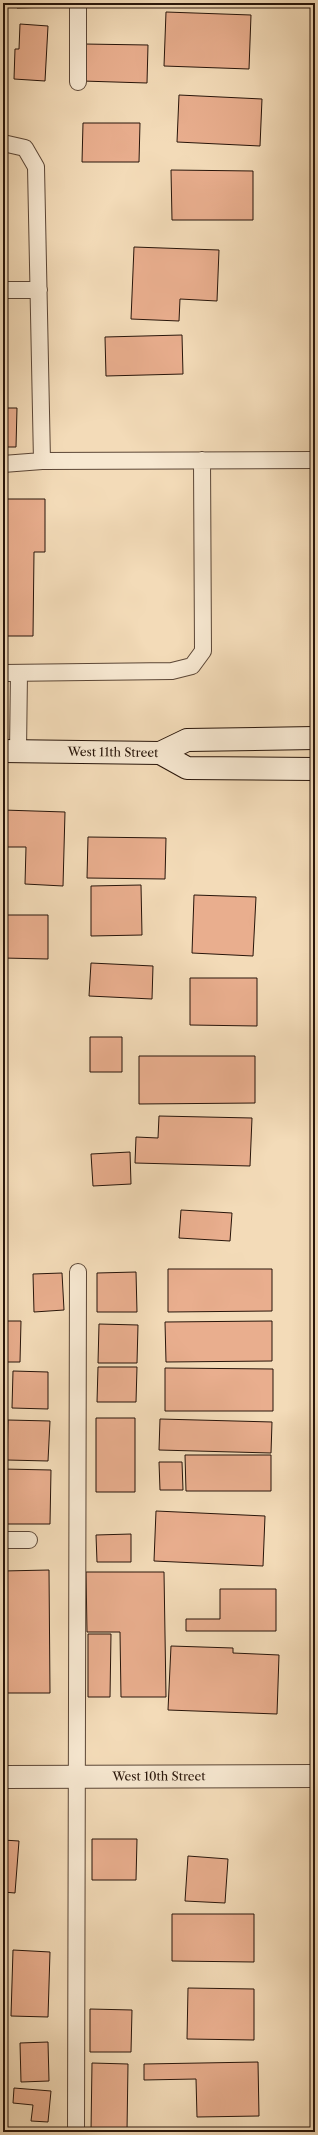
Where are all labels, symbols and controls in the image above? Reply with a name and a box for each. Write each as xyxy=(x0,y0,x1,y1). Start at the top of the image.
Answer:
street label: West 11th Street xyxy=(67,744,159,760)
street label: West 10th Street xyxy=(111,1768,206,1784)

